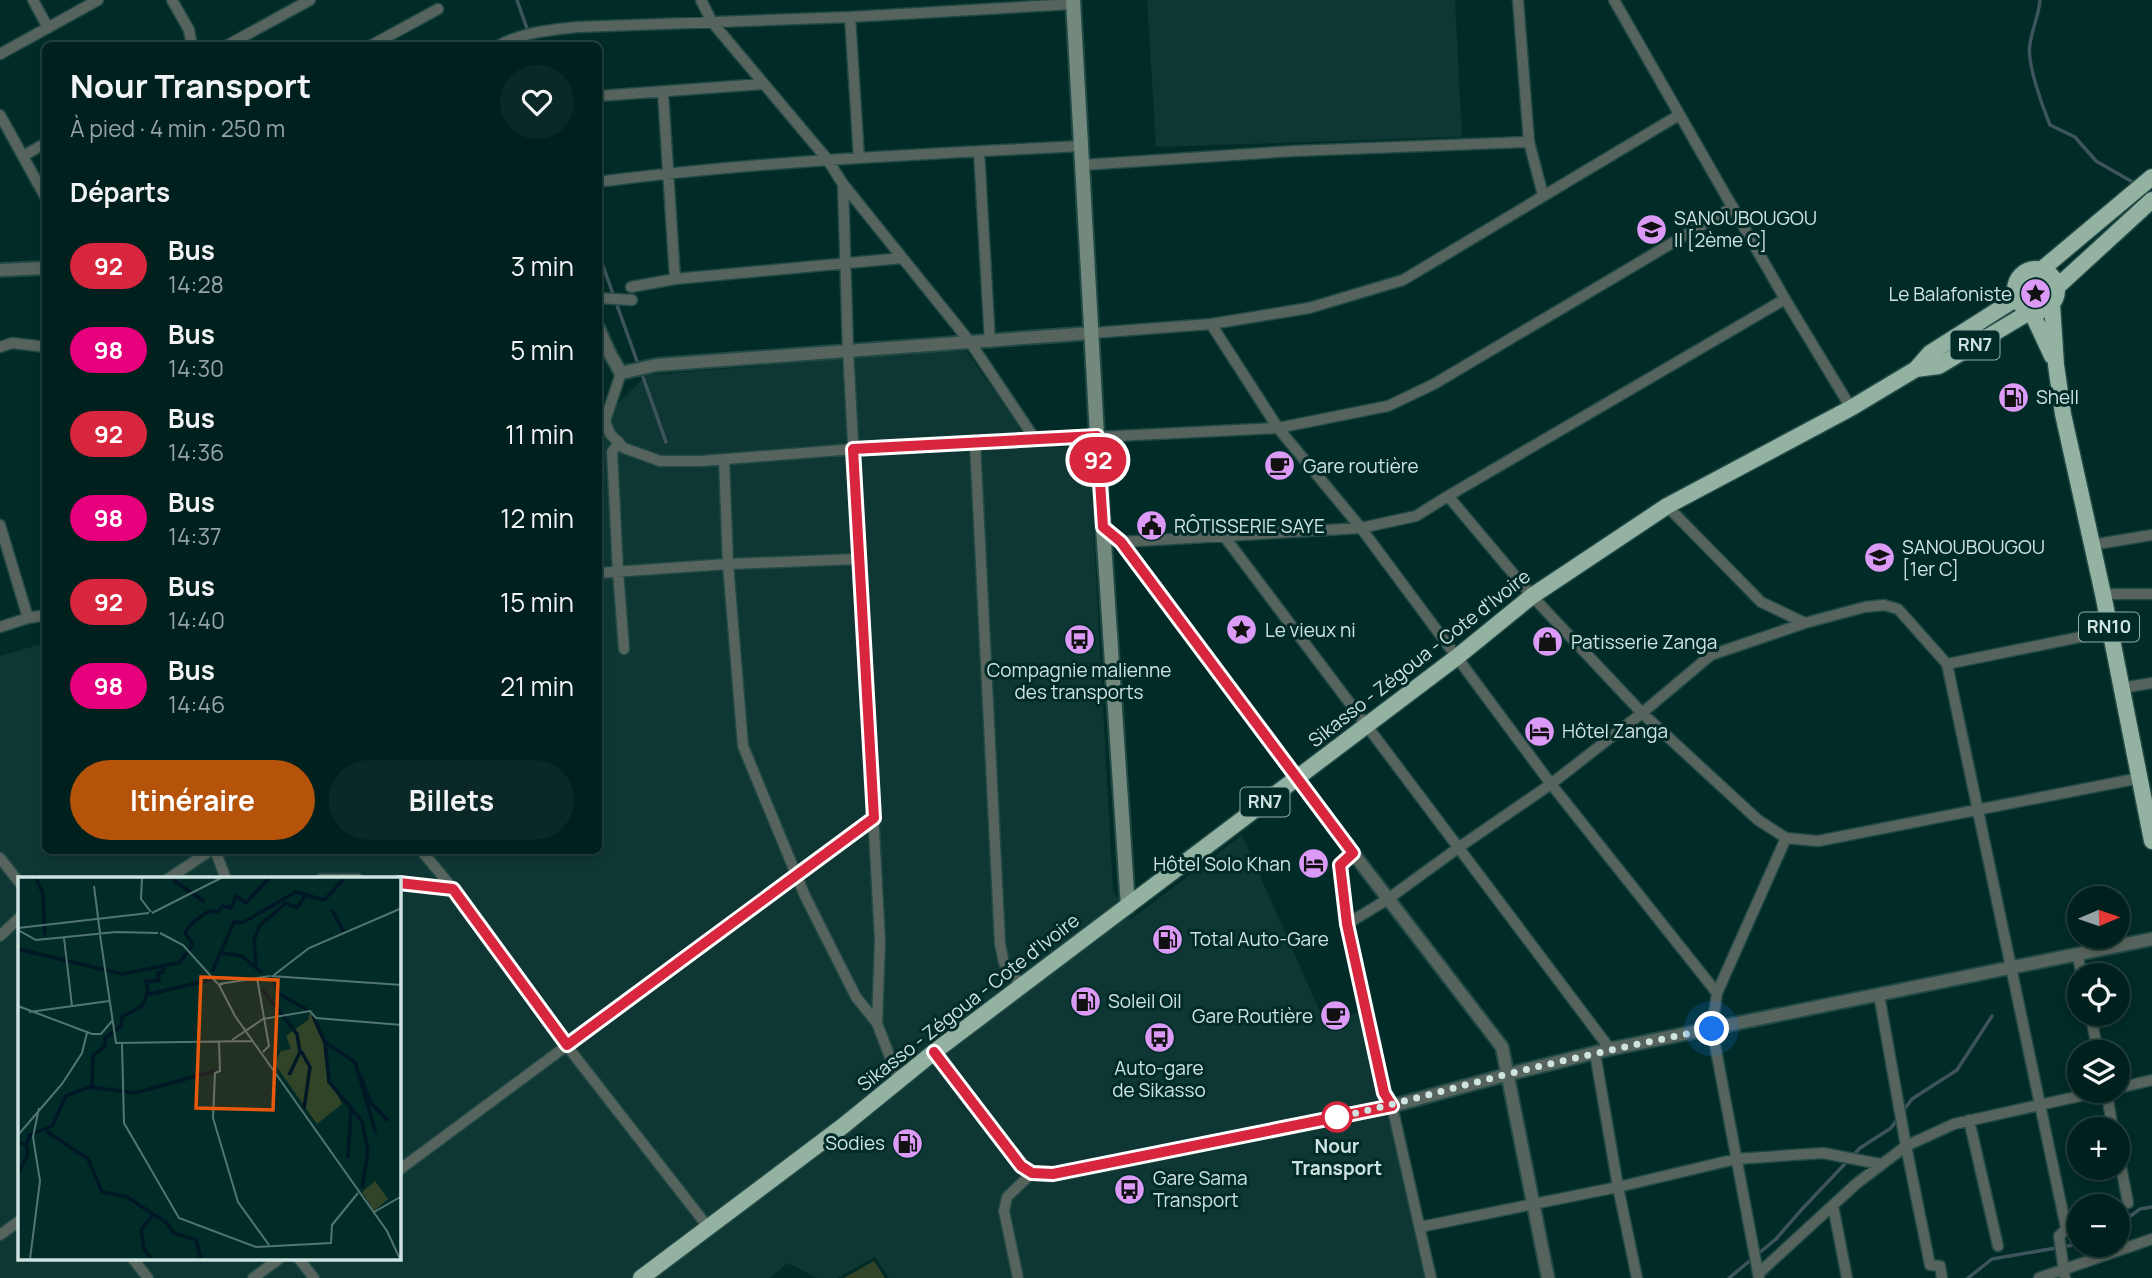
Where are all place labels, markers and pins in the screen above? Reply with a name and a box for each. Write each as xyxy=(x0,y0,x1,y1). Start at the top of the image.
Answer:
place label: SANOUBOUGOU II [2ème C] xyxy=(1674,205,1817,253)
school or university icon: SANOUBOUGOU II [2ème C] xyxy=(1634,212,1668,246)
place icon: Le Balafoniste xyxy=(2018,277,2052,311)
place label: Le Balafoniste xyxy=(1889,281,2012,307)
fuel station icon: Shell xyxy=(1996,380,2030,414)
place label: Shell xyxy=(2036,384,2079,410)
cafe icon: Gare routière xyxy=(1263,449,1297,483)
place label: Gare routière xyxy=(1303,453,1419,479)
public building icon: RÔTISSERIE SAYE xyxy=(1134,509,1168,543)
place label: RÔTISSERIE SAYE xyxy=(1174,513,1325,539)
place label: SANOUBOUGOU [1er C] xyxy=(1902,534,2045,582)
school or university icon: SANOUBOUGOU [1er C] xyxy=(1862,541,1896,575)
place icon: Le vieux ni xyxy=(1225,613,1259,647)
place label: Le vieux ni xyxy=(1265,617,1356,643)
bus stop icon: Compagnie malienne des transports xyxy=(1062,622,1096,656)
shop icon: Patisserie Zanga xyxy=(1531,625,1565,659)
place label: Patisserie Zanga xyxy=(1571,629,1717,655)
place label: Compagnie malienne des transports xyxy=(987,657,1171,705)
hotel icon: Hôtel Zanga xyxy=(1522,714,1556,748)
place label: Hôtel Zanga xyxy=(1562,718,1668,744)
hotel icon: Hôtel Solo Khan xyxy=(1297,847,1331,881)
place label: Hôtel Solo Khan xyxy=(1153,851,1291,877)
fuel station icon: Total Auto-Gare xyxy=(1150,922,1184,956)
place label: Total Auto-Gare xyxy=(1190,926,1329,952)
fuel station icon: Soleil Oil xyxy=(1068,984,1102,1018)
place label: Soleil Oil xyxy=(1108,988,1182,1014)
cafe icon: Gare Routière xyxy=(1319,999,1353,1033)
place label: Gare Routière xyxy=(1192,1003,1313,1029)
bus stop icon: Auto-gare de Sikasso xyxy=(1142,1020,1176,1054)
place label: Auto-gare de Sikasso xyxy=(1112,1055,1206,1103)
marker: Nour Transport xyxy=(1322,1102,1352,1132)
fuel station icon: Sodies xyxy=(891,1126,925,1160)
place label: Sodies xyxy=(825,1130,885,1156)
place label: Nour Transport xyxy=(1292,1133,1382,1181)
place label: Gare Sama Transport xyxy=(1153,1165,1247,1213)
bus stop icon: Gare Sama Transport xyxy=(1113,1172,1147,1206)

